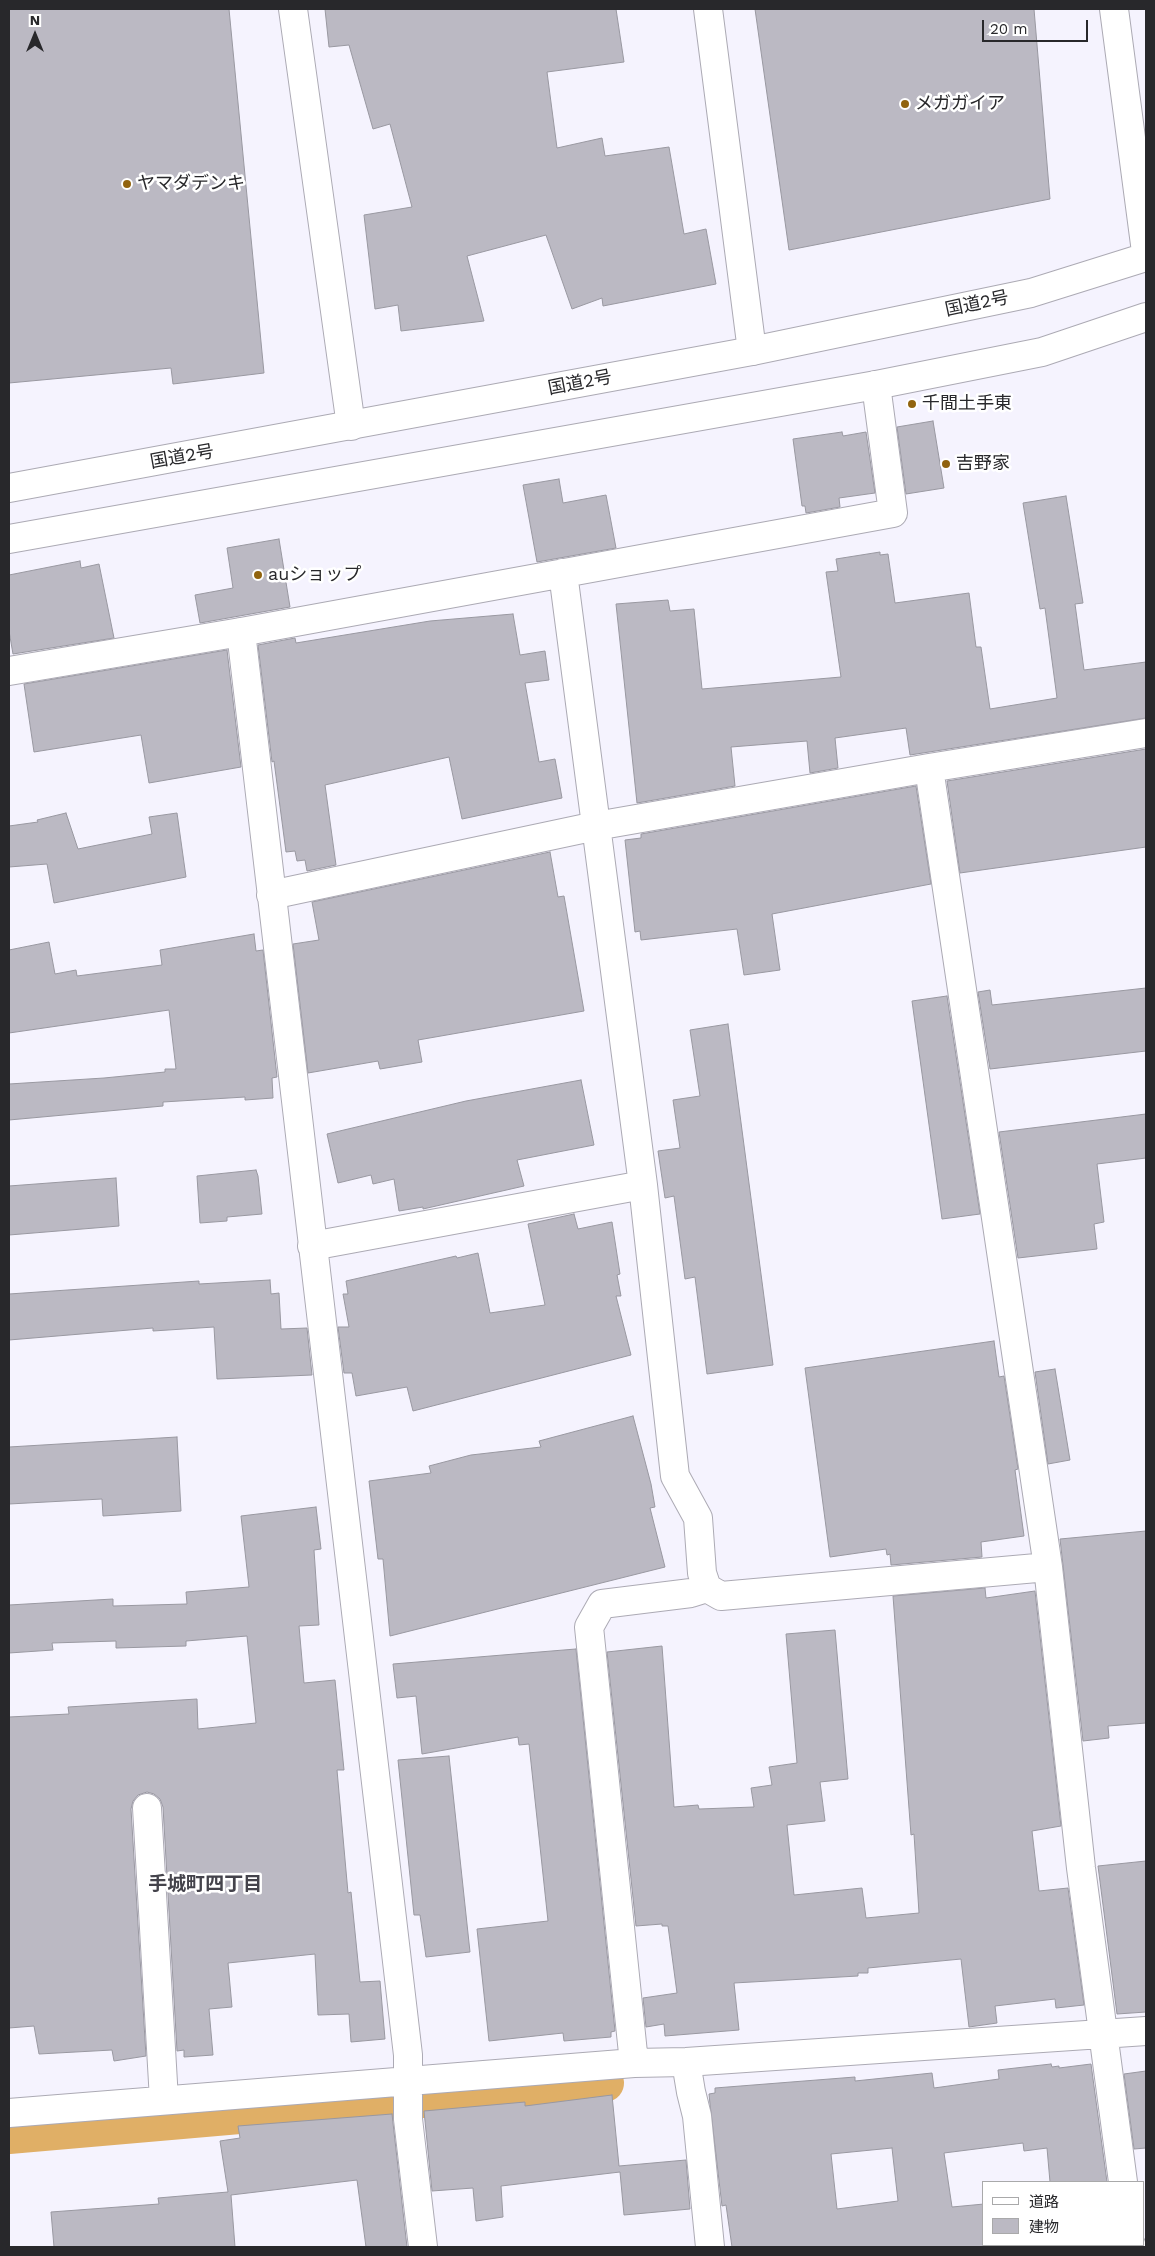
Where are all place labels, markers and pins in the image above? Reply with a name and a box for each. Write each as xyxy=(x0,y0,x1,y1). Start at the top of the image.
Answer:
place label: メガガイア xyxy=(915,93,1005,115)
marker: メガガイア xyxy=(899,98,911,110)
place label: ヤマダデンキ xyxy=(137,173,245,195)
marker: ヤマダデンキ xyxy=(121,178,133,190)
place label: 千間土手東 xyxy=(922,393,1012,415)
marker: 千間土手東 xyxy=(906,398,918,410)
place label: 吉野家 xyxy=(956,453,1010,475)
marker: 吉野家 xyxy=(940,458,952,470)
place label: auショップ xyxy=(268,564,361,586)
marker: auショップ xyxy=(252,569,264,581)

